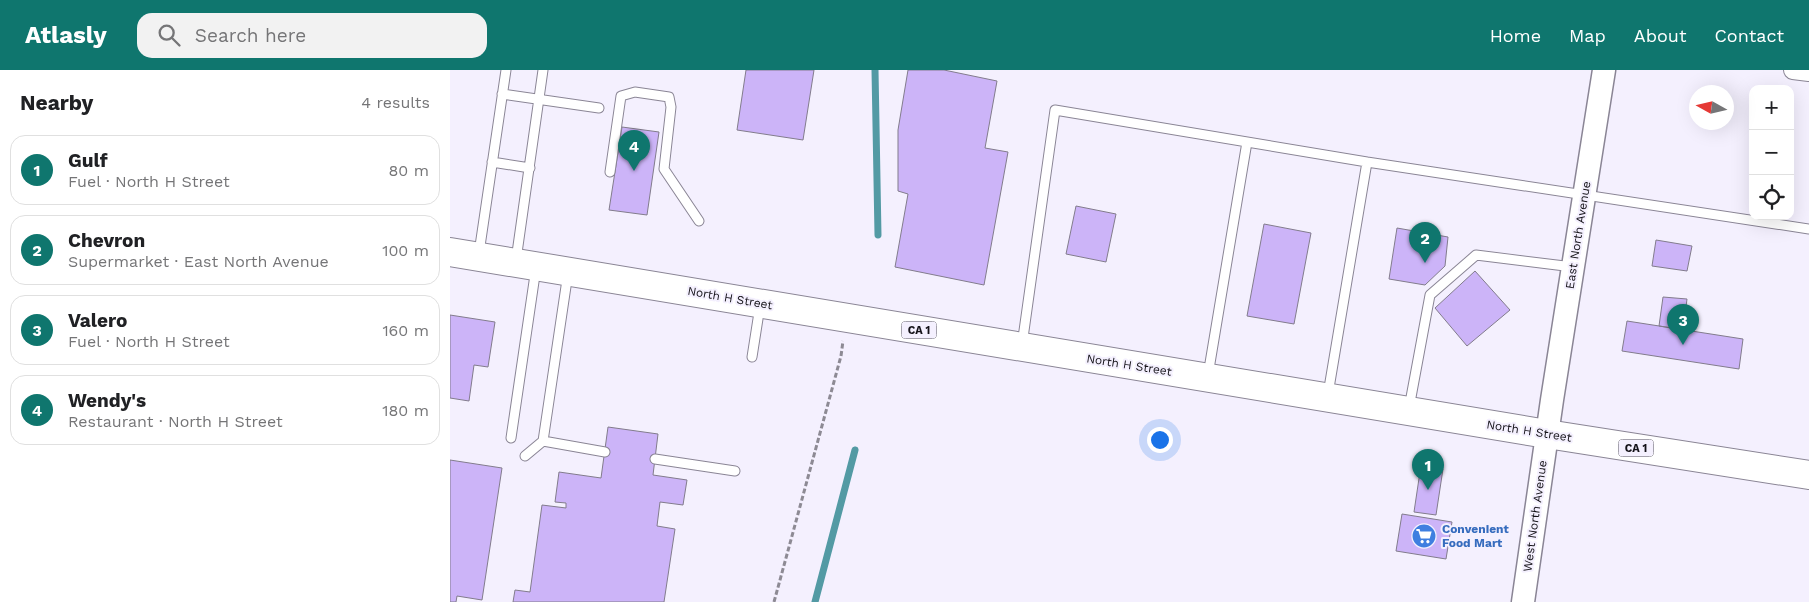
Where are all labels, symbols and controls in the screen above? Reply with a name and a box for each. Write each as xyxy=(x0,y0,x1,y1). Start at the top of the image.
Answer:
search box xyxy=(137,13,487,58)
text: Atlasly xyxy=(25,21,107,49)
icon: search xyxy=(155,21,183,49)
text: Search here xyxy=(195,24,306,47)
text: Home xyxy=(1490,25,1541,46)
text: Map xyxy=(1569,25,1606,46)
text: About xyxy=(1634,25,1686,46)
text: Contact xyxy=(1714,25,1784,46)
north arrow xyxy=(1689,85,1734,130)
map controls xyxy=(1749,85,1794,220)
button: + xyxy=(1749,85,1794,130)
text: Nearby xyxy=(20,90,93,115)
text: 4 results xyxy=(361,93,430,112)
pin: 4 xyxy=(618,130,650,171)
button: − xyxy=(1749,130,1794,175)
text: Gulf xyxy=(68,149,108,172)
text: 1 xyxy=(34,161,40,180)
text: 80 m xyxy=(388,161,429,180)
text: Fuel · North H Street xyxy=(68,172,230,191)
button: locate xyxy=(1749,175,1794,220)
street label: East North Avenue xyxy=(1563,180,1593,290)
pin: 2 xyxy=(1409,222,1441,263)
text: Chevron xyxy=(68,229,145,252)
text: 2 xyxy=(32,241,42,260)
text: 100 m xyxy=(382,241,429,260)
text: Supermarket · East North Avenue xyxy=(68,252,329,271)
street label: North H Street xyxy=(686,284,774,312)
pin: 3 xyxy=(1667,304,1699,345)
text: Valero xyxy=(68,309,127,332)
text: 3 xyxy=(32,321,42,340)
text: 160 m xyxy=(382,321,429,340)
road number: CA 1 xyxy=(902,322,936,338)
text: Fuel · North H Street xyxy=(68,332,230,351)
street label: North H Street xyxy=(1085,351,1173,379)
text: Wendy's xyxy=(68,389,146,412)
text: 4 xyxy=(32,401,42,420)
text: 180 m xyxy=(382,401,429,420)
text: Restaurant · North H Street xyxy=(68,412,283,431)
street label: North H Street xyxy=(1485,417,1573,445)
your location xyxy=(1147,427,1173,453)
road number: CA 1 xyxy=(1618,439,1654,456)
pin: 1 xyxy=(1412,449,1444,490)
street label: West North Avenue xyxy=(1520,459,1550,573)
place label: Convenient Food Mart xyxy=(1442,522,1510,550)
supermarket icon: Convenient Food Mart xyxy=(1411,523,1437,549)

